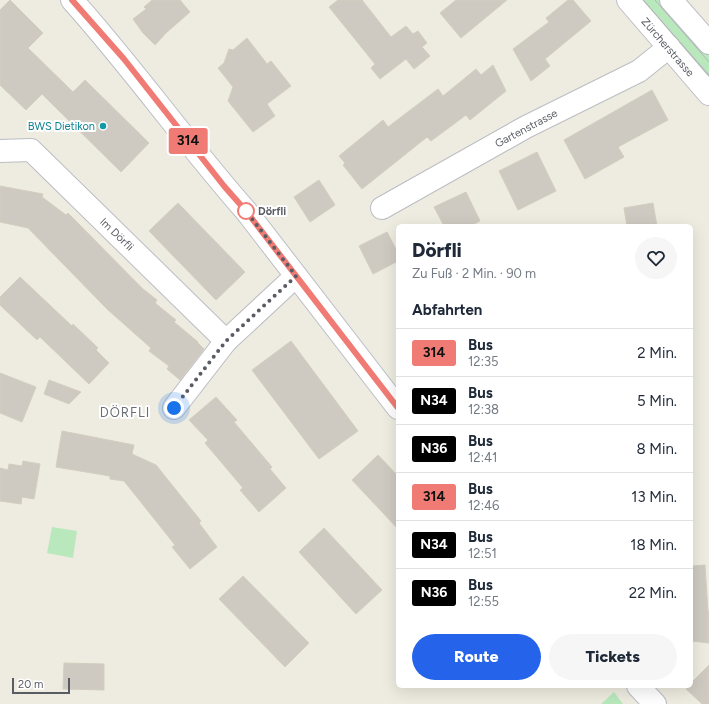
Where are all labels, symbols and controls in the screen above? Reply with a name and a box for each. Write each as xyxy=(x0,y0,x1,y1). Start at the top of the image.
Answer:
street label: Zürcherstrasse xyxy=(639,15,697,79)
street label: Gartenstrasse xyxy=(493,107,560,150)
place label: BWS Dietikon xyxy=(28,120,95,133)
marker: BWS Dietikon xyxy=(98,121,108,131)
line badge: 314 xyxy=(165,128,211,154)
text: 314 xyxy=(177,132,199,149)
marker: Dörfli xyxy=(237,202,255,220)
place label: Dörfli xyxy=(258,205,286,218)
street label: Im Dörfli xyxy=(97,215,136,254)
button: heart xyxy=(635,237,677,279)
text: Dörfli xyxy=(412,239,462,262)
text: Zu Fuß · 2 Min. · 90 m xyxy=(412,266,536,281)
text: Abfahrten xyxy=(412,301,482,319)
text: Bus xyxy=(468,336,493,354)
text: 314 xyxy=(423,344,445,361)
text: 2 Min. xyxy=(637,344,677,362)
text: 12:35 xyxy=(468,354,498,369)
text: Bus xyxy=(468,384,493,402)
text: N34 xyxy=(420,392,448,409)
text: 5 Min. xyxy=(637,392,677,410)
your location xyxy=(164,398,184,418)
text: 12:38 xyxy=(468,402,499,417)
district label: DÖRFLI xyxy=(100,404,150,420)
text: Bus xyxy=(468,432,493,450)
text: N36 xyxy=(421,440,447,457)
text: 8 Min. xyxy=(636,440,677,458)
text: 12:41 xyxy=(468,450,497,465)
text: Bus xyxy=(468,480,493,498)
text: 314 xyxy=(423,488,445,505)
text: 13 Min. xyxy=(631,488,677,506)
text: 12:46 xyxy=(468,498,499,513)
text: Bus xyxy=(468,528,493,546)
text: N34 xyxy=(420,536,448,553)
text: 18 Min. xyxy=(630,536,677,554)
text: 12:51 xyxy=(468,546,497,561)
text: Bus xyxy=(468,576,493,594)
text: N36 xyxy=(421,584,447,601)
text: 22 Min. xyxy=(629,584,677,602)
text: 12:55 xyxy=(468,594,499,609)
button: Route xyxy=(412,634,541,680)
button: Tickets xyxy=(549,634,677,680)
scale bar xyxy=(12,676,70,695)
text: 20 m xyxy=(18,678,43,691)

